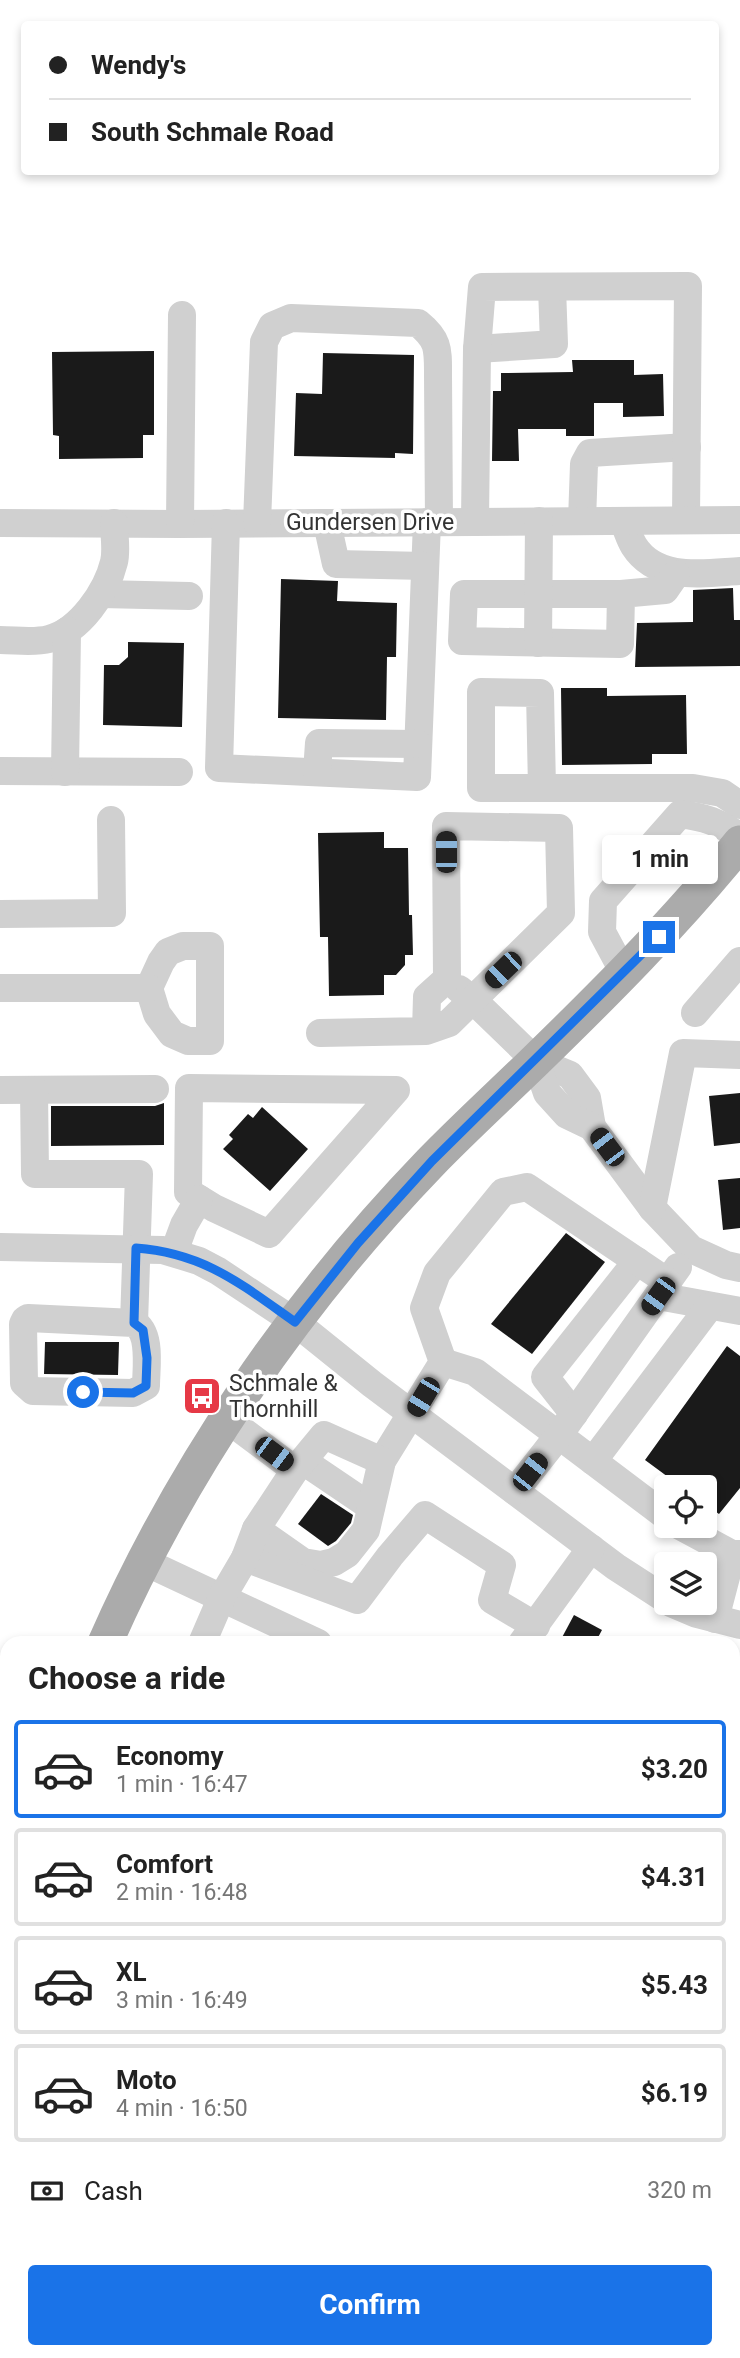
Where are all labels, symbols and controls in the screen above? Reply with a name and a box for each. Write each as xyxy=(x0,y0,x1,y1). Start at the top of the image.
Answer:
text: Wendy's xyxy=(91,50,186,80)
text: South Schmale Road xyxy=(91,117,334,147)
street label: Gundersen Drive xyxy=(286,509,454,536)
car xyxy=(436,831,457,873)
callout: 1 min xyxy=(601,836,717,884)
text: 1 min xyxy=(631,846,689,873)
route end xyxy=(643,921,675,953)
car xyxy=(481,948,526,992)
car xyxy=(586,1124,629,1170)
car xyxy=(638,1273,679,1319)
place label: Schmale & Thornhill xyxy=(229,1370,339,1423)
car xyxy=(404,1374,443,1420)
bus stop icon: Schmale & Thornhill xyxy=(181,1375,223,1417)
route start xyxy=(67,1376,99,1408)
car xyxy=(251,1433,298,1475)
car xyxy=(509,1449,552,1495)
map controls xyxy=(654,1475,717,1615)
button: locate xyxy=(654,1475,717,1538)
button: layers xyxy=(654,1552,717,1615)
text: Choose a ride xyxy=(28,1659,225,1697)
icon: car xyxy=(32,1738,95,1801)
text: Economy xyxy=(116,1741,223,1771)
text: $3.20 xyxy=(641,1754,708,1784)
text: 1 min · 16:47 xyxy=(116,1771,248,1798)
icon: car xyxy=(32,1846,95,1909)
text: Comfort xyxy=(116,1849,213,1879)
text: $4.31 xyxy=(641,1862,708,1892)
text: 2 min · 16:48 xyxy=(116,1879,248,1906)
icon: car xyxy=(32,1954,95,2017)
text: XL xyxy=(116,1957,147,1987)
text: $5.43 xyxy=(641,1970,708,2000)
text: 3 min · 16:49 xyxy=(116,1987,248,2014)
icon: car xyxy=(32,2062,95,2125)
text: Moto xyxy=(116,2065,177,2095)
text: $6.19 xyxy=(641,2078,708,2108)
text: 4 min · 16:50 xyxy=(116,2095,248,2122)
icon: cash xyxy=(28,2172,66,2210)
text: Cash xyxy=(84,2176,143,2206)
text: 320 m xyxy=(647,2177,712,2204)
button: Confirm xyxy=(28,2265,712,2345)

